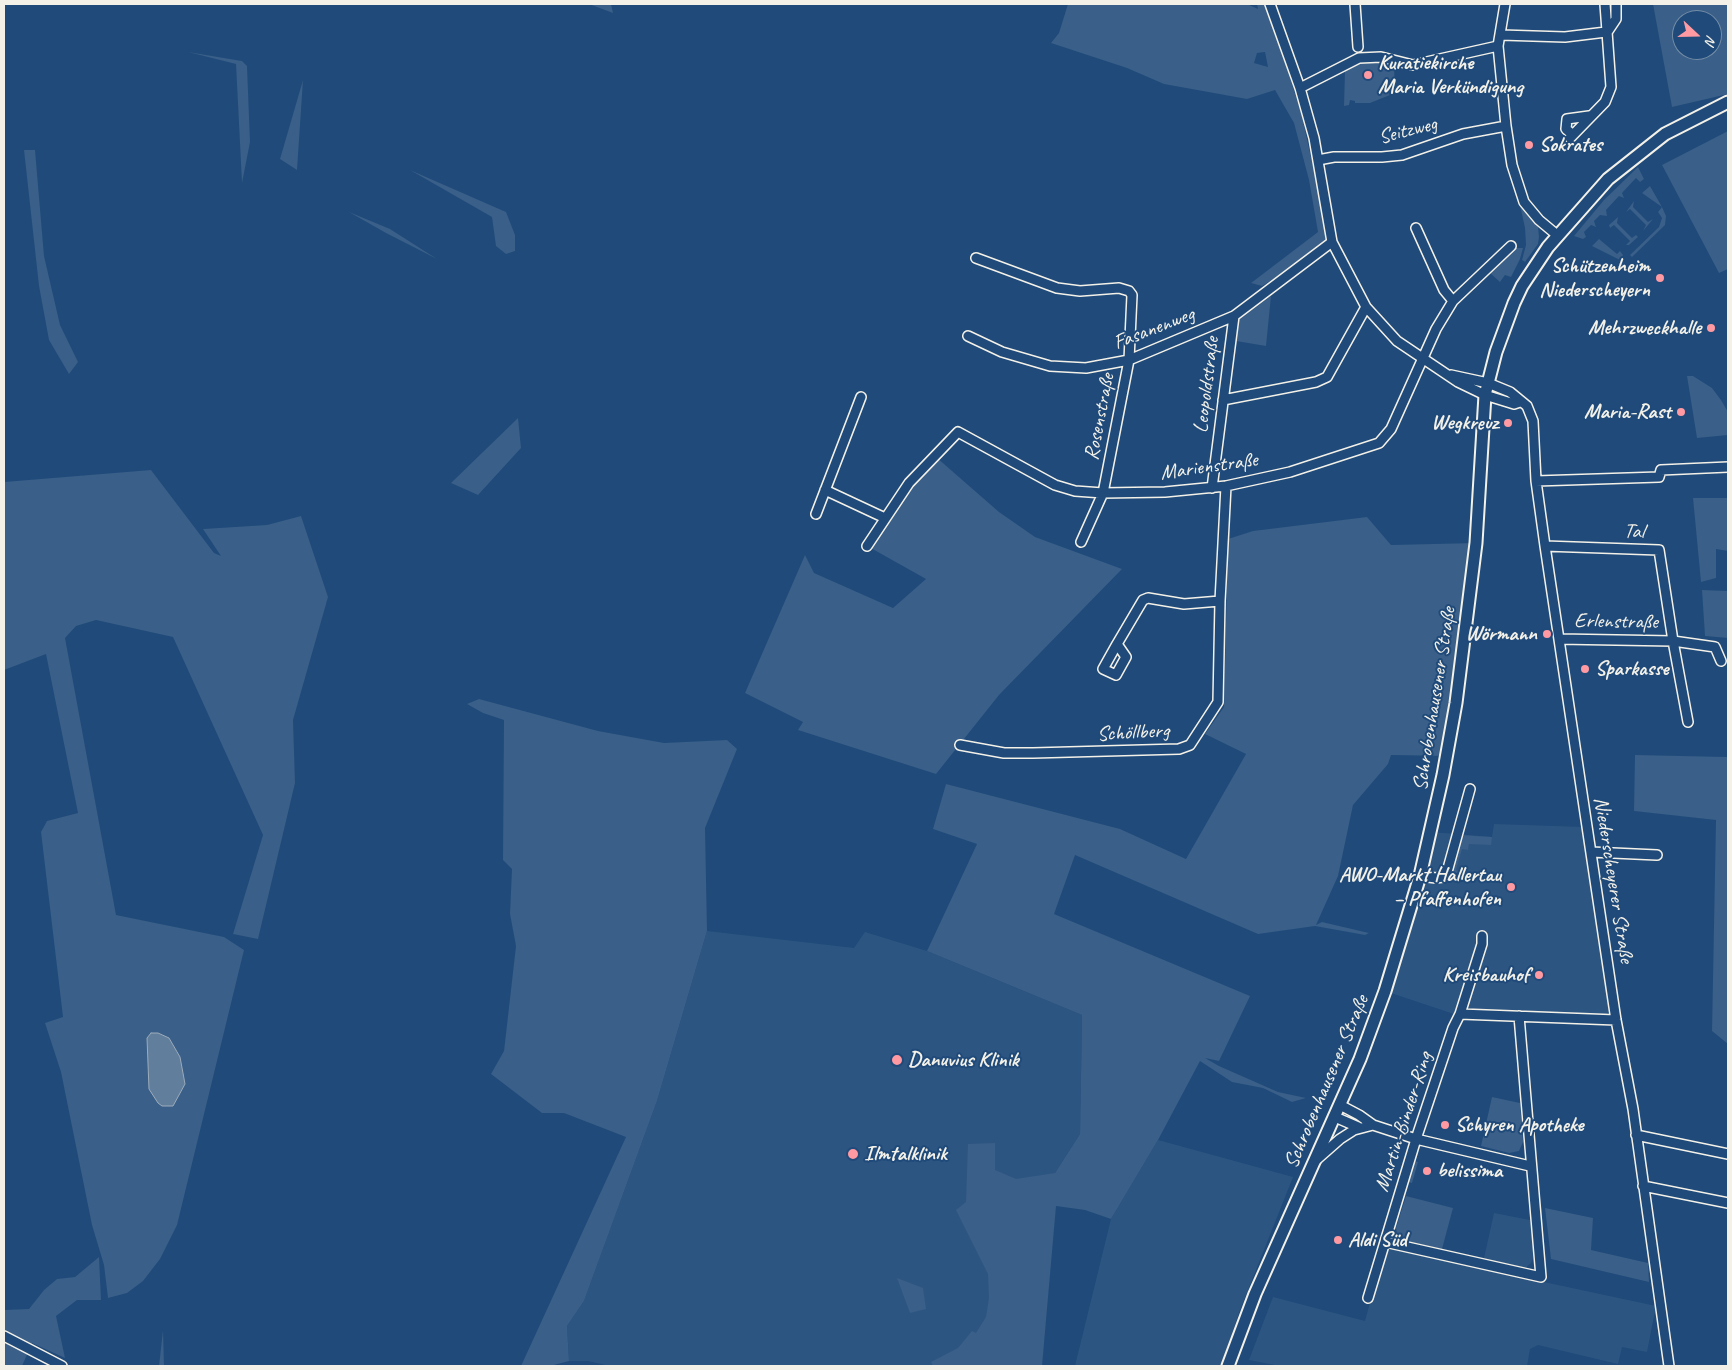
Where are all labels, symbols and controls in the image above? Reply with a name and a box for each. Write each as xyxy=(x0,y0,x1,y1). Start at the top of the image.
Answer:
north arrow xyxy=(1672,10,1722,60)
text: N xyxy=(1701,33,1720,47)
place label: Kuratiekirche Maria Verkündigung xyxy=(1378,50,1523,100)
marker: Kuratiekirche Maria Verkündigung xyxy=(1362,69,1374,81)
street label: Seitzweg xyxy=(1376,112,1440,150)
place label: Sokrates xyxy=(1539,132,1602,158)
marker: Sokrates xyxy=(1523,139,1535,151)
place label: Schützenheim Niederscheyern xyxy=(1539,253,1650,303)
marker: Schützenheim Niederscheyern xyxy=(1654,272,1666,284)
street label: Fasanenweg xyxy=(1110,302,1198,356)
place label: Mehrzweckhalle xyxy=(1588,315,1701,341)
marker: Mehrzweckhalle xyxy=(1705,322,1717,334)
street label: Leopoldstraße xyxy=(1189,336,1225,434)
street label: Rosenstraße xyxy=(1079,372,1121,462)
place label: Maria-Rast xyxy=(1584,399,1671,425)
marker: Maria-Rast xyxy=(1675,406,1687,418)
place label: Wegkreuz xyxy=(1431,410,1498,436)
marker: Wegkreuz xyxy=(1502,417,1514,429)
street label: Marienstraße xyxy=(1159,448,1259,486)
street label: Tal xyxy=(1623,519,1645,545)
street label: Schrobenhausener Straße xyxy=(1408,605,1462,793)
street label: Erlenstraße xyxy=(1574,609,1658,635)
place label: Wörmann xyxy=(1465,621,1537,647)
marker: Wörmann xyxy=(1541,628,1553,640)
place label: Sparkasse xyxy=(1595,656,1668,682)
marker: Sparkasse xyxy=(1579,663,1591,675)
street label: Schöllberg xyxy=(1096,719,1170,747)
street label: Niederscheyerer Straße xyxy=(1587,795,1639,965)
place label: AWO-Markt Hallertau – Pfaffenhofen xyxy=(1339,862,1501,912)
marker: AWO-Markt Hallertau – Pfaffenhofen xyxy=(1505,881,1517,893)
place label: Kreisbauhof xyxy=(1443,962,1529,988)
marker: Kreisbauhof xyxy=(1533,969,1545,981)
street label: Schrobenhausener Straße xyxy=(1279,992,1375,1172)
place label: Danuvius Klinik xyxy=(908,1047,1019,1073)
street label: Martin-Binder-Ring xyxy=(1370,1049,1438,1195)
marker: Danuvius Klinik xyxy=(890,1053,904,1067)
place label: Schyren Apotheke xyxy=(1455,1112,1584,1138)
marker: Schyren Apotheke xyxy=(1439,1119,1451,1131)
place label: Ilmtalklinik xyxy=(864,1141,947,1167)
marker: Ilmtalklinik xyxy=(846,1147,860,1161)
place label: belissima xyxy=(1437,1158,1502,1184)
marker: belissima xyxy=(1421,1165,1433,1177)
place label: Aldi Süd xyxy=(1348,1227,1407,1253)
marker: Aldi Süd xyxy=(1332,1234,1344,1246)

